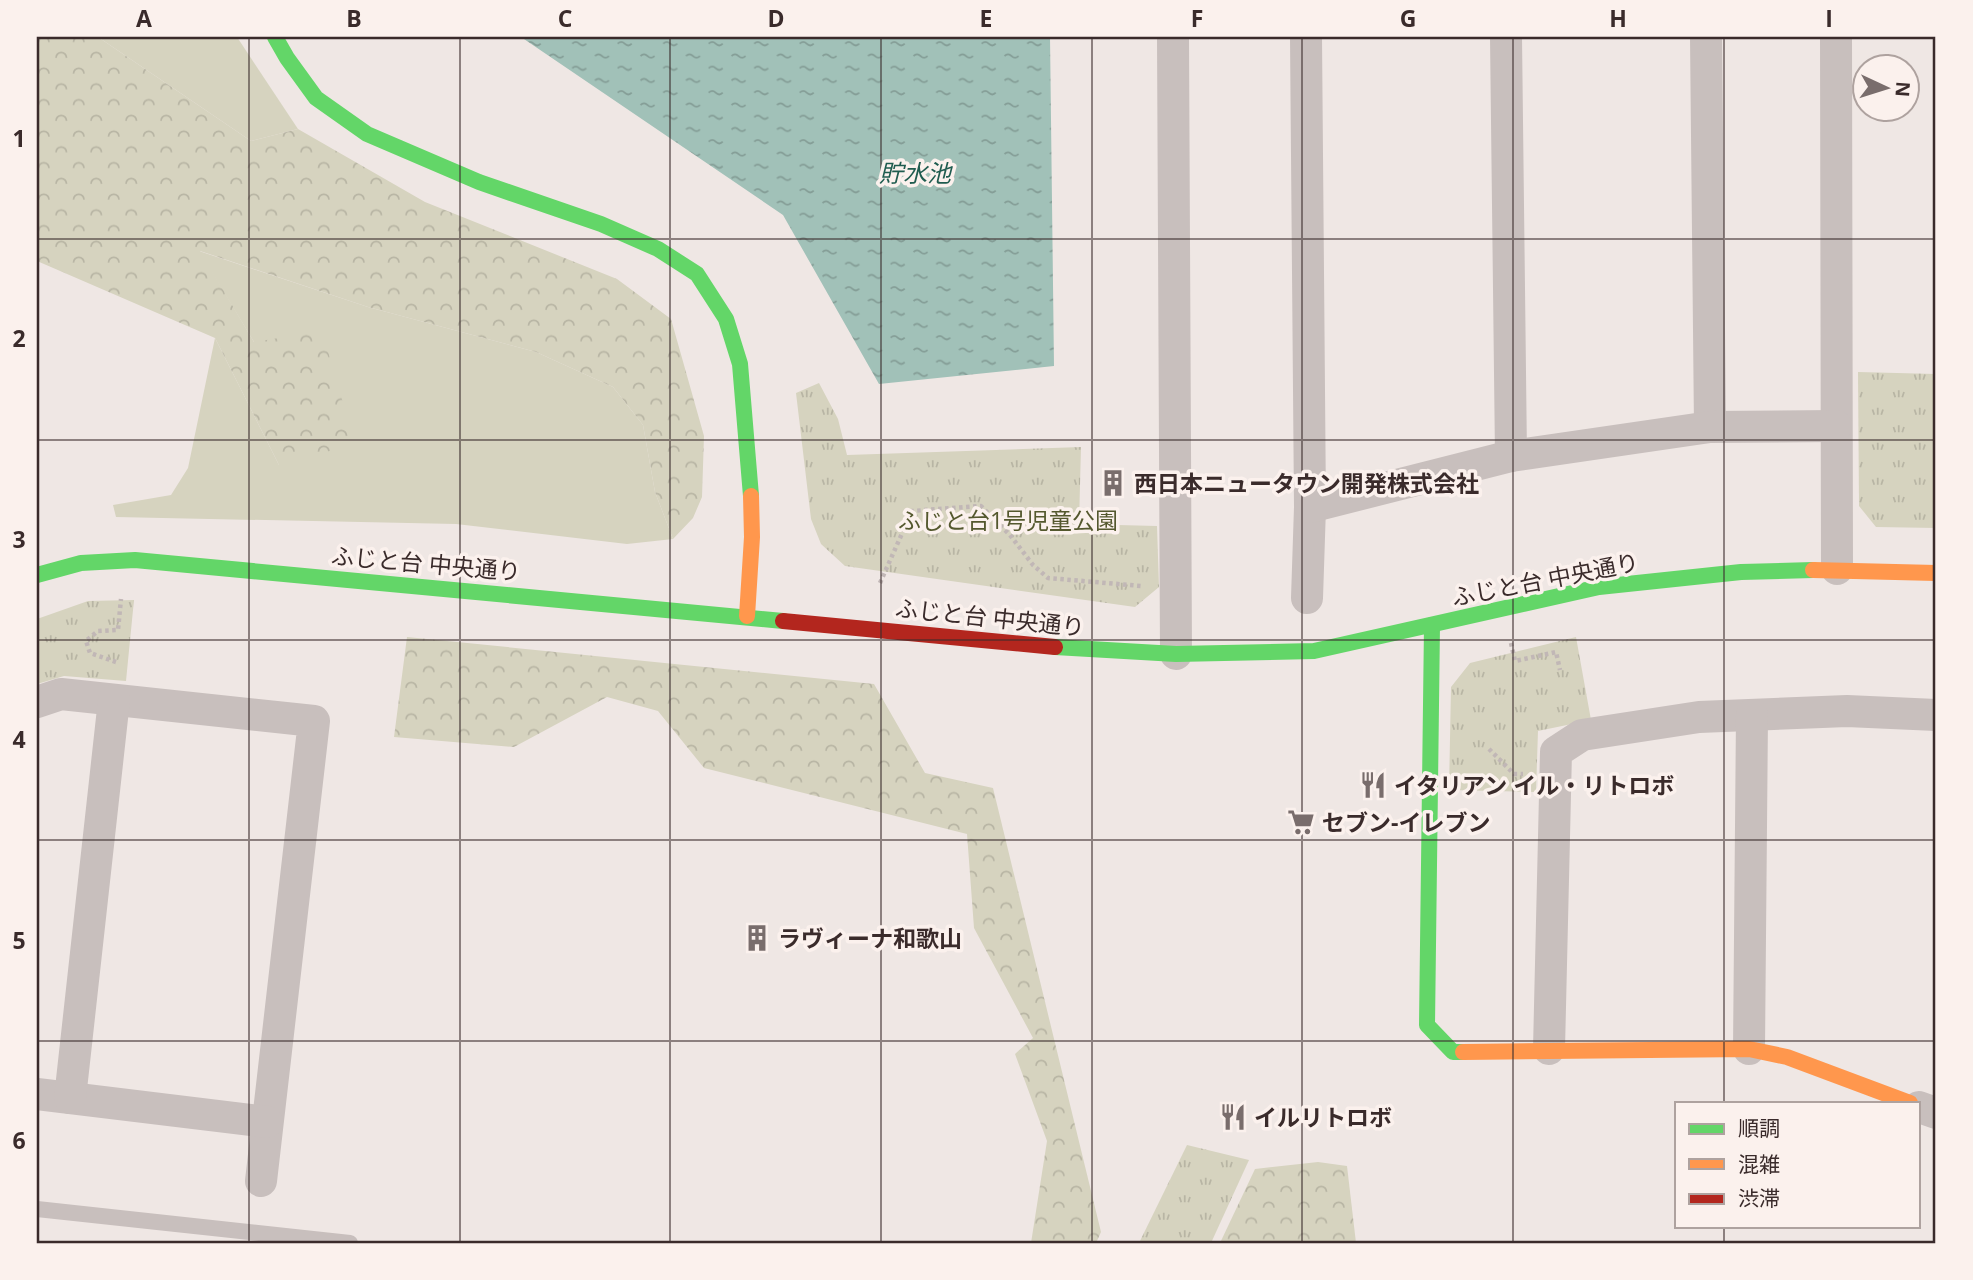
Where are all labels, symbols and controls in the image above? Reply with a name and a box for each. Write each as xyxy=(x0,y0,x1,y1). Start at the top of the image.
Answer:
text: A xyxy=(136,2,152,34)
text: B xyxy=(346,2,362,34)
text: C xyxy=(558,2,572,34)
text: D xyxy=(767,2,785,34)
text: E xyxy=(980,2,992,34)
text: F xyxy=(1191,2,1203,34)
text: G xyxy=(1400,2,1416,34)
text: H xyxy=(1609,2,1627,34)
text: I xyxy=(1825,2,1833,34)
north arrow xyxy=(1850,52,1920,122)
text: N xyxy=(1889,81,1916,98)
text: 1 xyxy=(12,122,26,154)
water label: 貯水池 xyxy=(879,156,953,189)
text: 2 xyxy=(12,322,26,354)
place label: 西日本ニュータウン開発株式会社 xyxy=(1134,467,1479,499)
building icon: 西日本ニュータウン開発株式会社 xyxy=(1098,468,1128,498)
park label: ふじと台1号児童公園 xyxy=(898,504,1118,536)
text: 3 xyxy=(12,523,26,555)
street label: ふじと台 中央通り xyxy=(330,539,522,587)
street label: ふじと台 中央通り xyxy=(1449,545,1641,613)
street label: ふじと台 中央通り xyxy=(894,591,1086,643)
text: 4 xyxy=(12,723,26,755)
place label: イタリアン イル・リトロボ xyxy=(1394,769,1674,801)
restaurant icon: イタリアン イル・リトロボ xyxy=(1358,770,1388,800)
place label: セブン-イレブン xyxy=(1322,806,1490,838)
supermarket icon: セブン-イレブン xyxy=(1286,807,1316,837)
place label: ラヴィーナ和歌山 xyxy=(778,922,962,954)
building icon: ラヴィーナ和歌山 xyxy=(742,923,772,953)
text: 5 xyxy=(12,924,26,956)
place label: イルリトロボ xyxy=(1254,1101,1392,1133)
restaurant icon: イルリトロボ xyxy=(1218,1102,1248,1132)
legend xyxy=(1675,1102,1920,1228)
text: 順調 xyxy=(1738,1114,1780,1142)
text: 6 xyxy=(12,1124,26,1156)
text: 混雑 xyxy=(1738,1150,1780,1178)
text: 渋滞 xyxy=(1738,1184,1780,1212)

